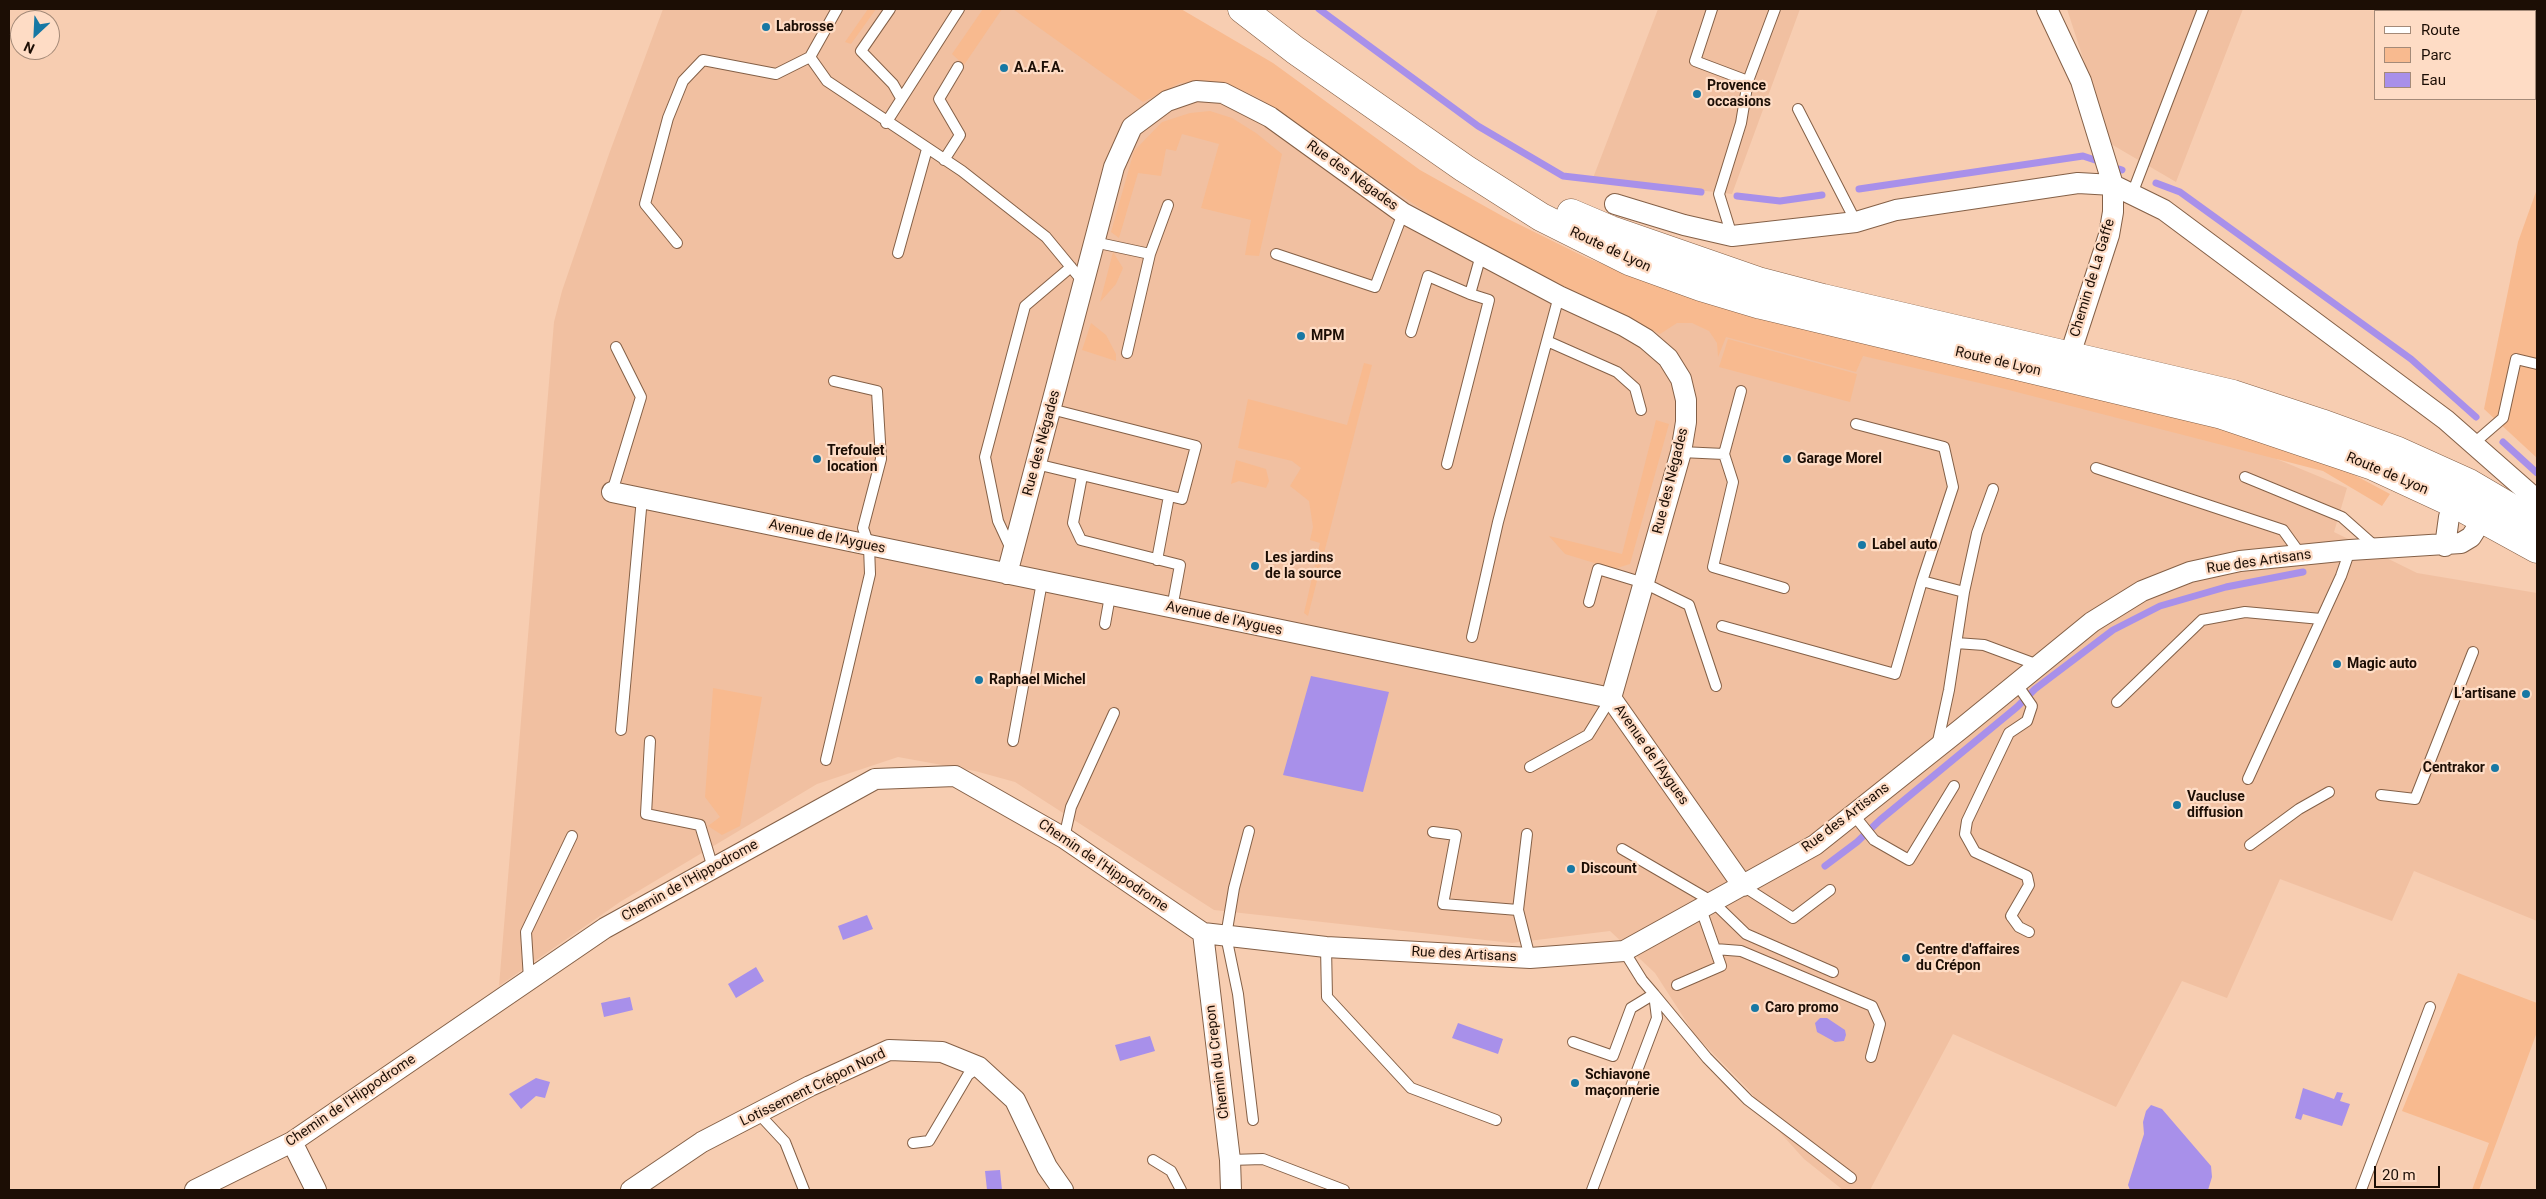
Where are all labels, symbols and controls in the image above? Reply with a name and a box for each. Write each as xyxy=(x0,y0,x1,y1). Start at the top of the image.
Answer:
north arrow xyxy=(10,10,60,60)
legend xyxy=(2374,10,2536,100)
place label: Labrosse xyxy=(776,19,834,35)
marker: Labrosse xyxy=(760,21,772,33)
text: Route xyxy=(2421,21,2460,39)
text: N xyxy=(21,38,37,57)
text: Parc xyxy=(2421,46,2451,64)
place label: A.A.F.A. xyxy=(1014,60,1064,76)
marker: A.A.F.A. xyxy=(998,62,1010,74)
text: Eau xyxy=(2421,71,2446,89)
place label: Provence occasions xyxy=(1707,78,1771,110)
marker: Provence occasions xyxy=(1691,88,1703,100)
street label: Rue des Négades xyxy=(1303,137,1401,215)
street label: Chemin de La Gaffe xyxy=(2067,217,2119,339)
street label: Route de Lyon xyxy=(1567,224,1653,276)
place label: MPM xyxy=(1311,328,1345,344)
marker: MPM xyxy=(1295,330,1307,342)
street label: Route de Lyon xyxy=(1953,344,2043,380)
street label: Rue des Négades xyxy=(1020,388,1064,498)
street label: Rue des Négades xyxy=(1650,426,1692,536)
place label: Trefoulet location xyxy=(827,443,885,476)
street label: Route de Lyon xyxy=(2343,449,2431,499)
place label: Garage Morel xyxy=(1797,451,1882,467)
marker: Trefoulet location xyxy=(811,453,823,465)
marker: Garage Morel xyxy=(1781,453,1793,465)
street label: Avenue de l'Aygues xyxy=(767,516,887,558)
place label: Label auto xyxy=(1872,537,1937,553)
marker: Label auto xyxy=(1856,539,1868,551)
street label: Rue des Artisans xyxy=(2206,546,2312,578)
place label: Les jardins de la source xyxy=(1265,550,1341,582)
marker: Les jardins de la source xyxy=(1249,560,1261,572)
street label: Avenue de l'Aygues xyxy=(1164,598,1284,640)
place label: Magic auto xyxy=(2347,656,2417,672)
marker: Magic auto xyxy=(2331,658,2343,670)
place label: Raphael Michel xyxy=(989,672,1086,688)
marker: Raphael Michel xyxy=(973,674,985,686)
place label: L’artisane xyxy=(2454,686,2516,702)
marker: L’artisane xyxy=(2520,688,2532,700)
street label: Avenue de l'Aygues xyxy=(1610,702,1692,808)
place label: Centrakor xyxy=(2423,760,2485,776)
marker: Centrakor xyxy=(2489,762,2501,774)
street label: Rue des Artisans xyxy=(1799,780,1893,856)
place label: Vaucluse diffusion xyxy=(2187,789,2245,822)
marker: Vaucluse diffusion xyxy=(2171,799,2183,811)
street label: Chemin de l'Hippodrome xyxy=(1035,816,1171,916)
street label: Chemin de l'Hippodrome xyxy=(619,837,761,925)
place label: Discount xyxy=(1581,861,1637,877)
marker: Discount xyxy=(1565,863,1577,875)
place label: Centre d'affaires du Crépon xyxy=(1916,942,2020,974)
street label: Rue des Artisans xyxy=(1411,944,1517,966)
marker: Centre d'affaires du Crépon xyxy=(1900,952,1912,964)
place label: Caro promo xyxy=(1765,1000,1839,1016)
marker: Caro promo xyxy=(1749,1002,1761,1014)
street label: Chemin du Crepon xyxy=(1203,1004,1233,1120)
street label: Lotissement Crépon Nord xyxy=(738,1045,888,1131)
street label: Chemin de l'Hippodrome xyxy=(283,1051,419,1151)
place label: Schiavone maçonnerie xyxy=(1585,1067,1659,1100)
marker: Schiavone maçonnerie xyxy=(1569,1077,1581,1089)
scale bar xyxy=(2376,1156,2442,1188)
text: 20 m xyxy=(2382,1166,2416,1184)

